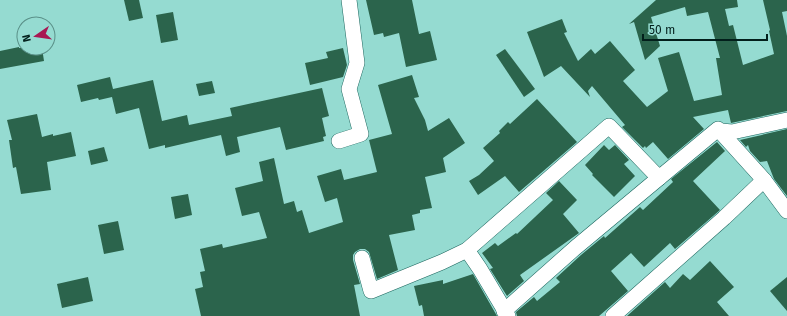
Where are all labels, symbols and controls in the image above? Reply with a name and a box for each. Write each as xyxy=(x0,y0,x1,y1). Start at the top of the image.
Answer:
north arrow xyxy=(16,16,56,56)
scale bar xyxy=(643,16,767,42)
text: 50 m xyxy=(649,23,675,37)
text: N xyxy=(20,33,34,43)

